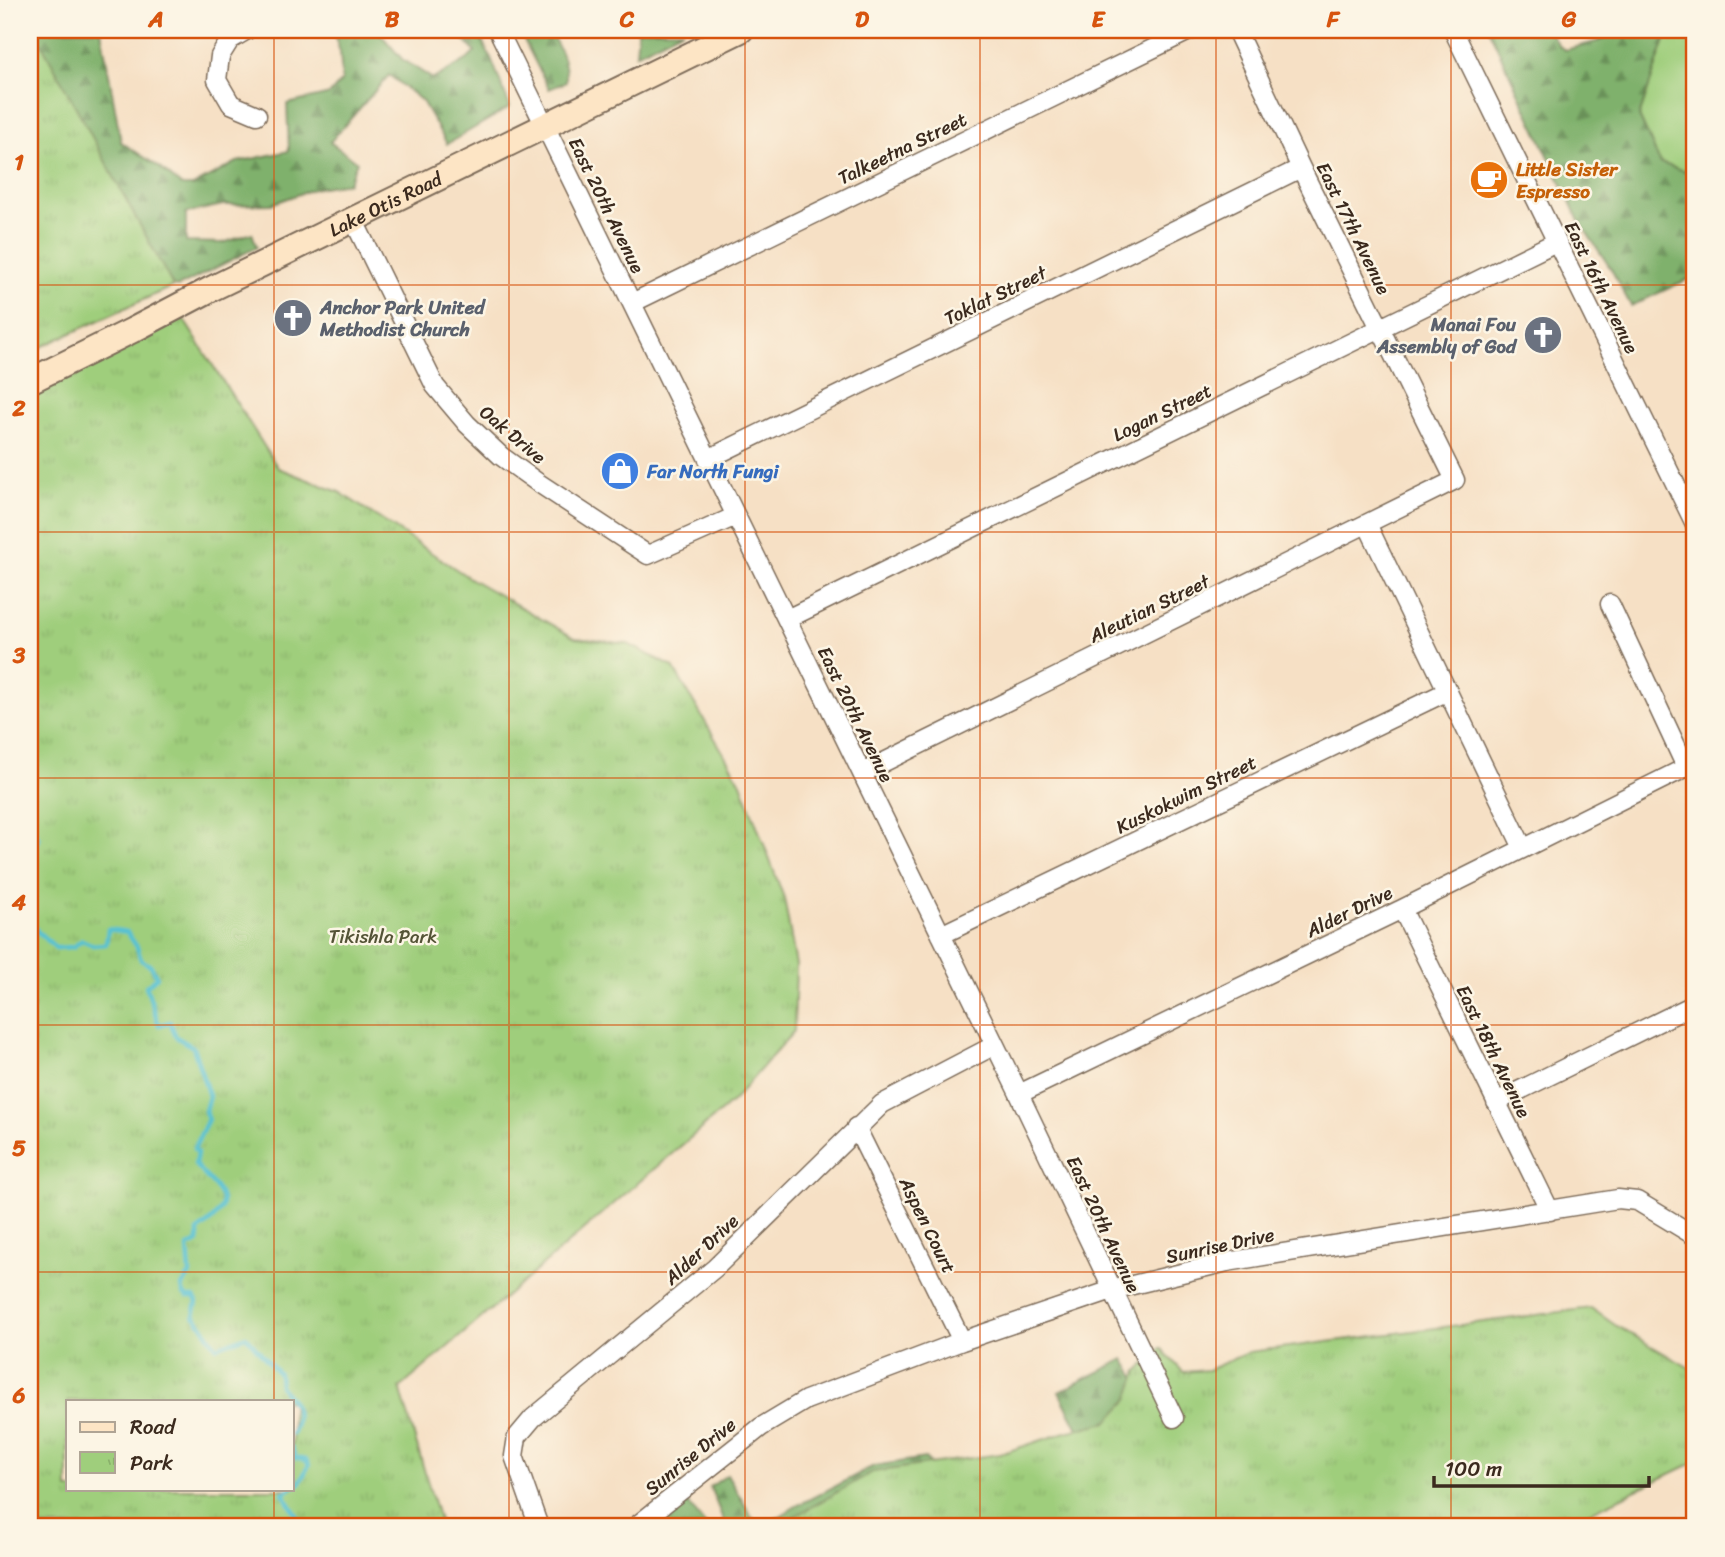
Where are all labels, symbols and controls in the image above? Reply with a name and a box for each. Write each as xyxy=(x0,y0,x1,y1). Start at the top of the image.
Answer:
text: A xyxy=(147,0,164,40)
text: B xyxy=(385,0,400,40)
text: C xyxy=(619,0,635,40)
text: D xyxy=(855,0,870,40)
text: E xyxy=(1092,0,1107,40)
text: F xyxy=(1326,0,1341,40)
text: G xyxy=(1561,0,1577,40)
street label: Talkeetna Street xyxy=(832,103,973,194)
street label: East 20th Avenue xyxy=(559,131,654,279)
text: 1 xyxy=(14,142,24,183)
place label: Little Sister Espresso xyxy=(1516,153,1619,208)
street label: East 17th Avenue xyxy=(1307,156,1400,300)
cafe icon: Little Sister Espresso xyxy=(1468,159,1510,201)
street label: Lake Otis Road xyxy=(323,162,450,246)
street label: East 16th Avenue xyxy=(1555,215,1648,359)
street label: Toklat Street xyxy=(938,256,1053,335)
place label: Anchor Park United Methodist Church xyxy=(319,291,487,346)
church icon: Anchor Park United Methodist Church xyxy=(272,297,314,339)
place label: Manai Fou Assembly of God xyxy=(1376,308,1518,363)
church icon: Manai Fou Assembly of God xyxy=(1522,314,1564,356)
street label: Logan Street xyxy=(1107,374,1218,451)
text: 2 xyxy=(11,388,26,429)
street label: Oak Drive xyxy=(472,396,554,473)
shop icon: Far North Fungi xyxy=(599,450,641,492)
place label: Far North Fungi xyxy=(646,455,780,488)
street label: Aleutian Street xyxy=(1082,564,1216,652)
text: 3 xyxy=(12,635,26,676)
street label: East 20th Avenue xyxy=(808,640,903,788)
street label: Kuskokwim Street xyxy=(1110,746,1262,843)
street label: Alder Drive xyxy=(1299,876,1398,947)
text: 4 xyxy=(11,882,27,923)
park label: Tikishla Park xyxy=(329,920,437,953)
street label: East 18th Avenue xyxy=(1447,979,1540,1124)
text: 5 xyxy=(12,1128,26,1169)
street label: East 20th Avenue xyxy=(1057,1150,1150,1298)
street label: Aspen Court xyxy=(889,1170,965,1279)
street label: Alder Drive xyxy=(655,1206,747,1294)
street label: Sunrise Drive xyxy=(1163,1218,1278,1273)
text: 6 xyxy=(11,1375,26,1416)
legend xyxy=(66,1400,294,1490)
text: Road xyxy=(130,1408,177,1446)
street label: Sunrise Drive xyxy=(637,1409,744,1504)
text: Park xyxy=(130,1444,173,1482)
scale bar xyxy=(1434,1445,1650,1489)
text: 100 m xyxy=(1445,1450,1502,1488)

